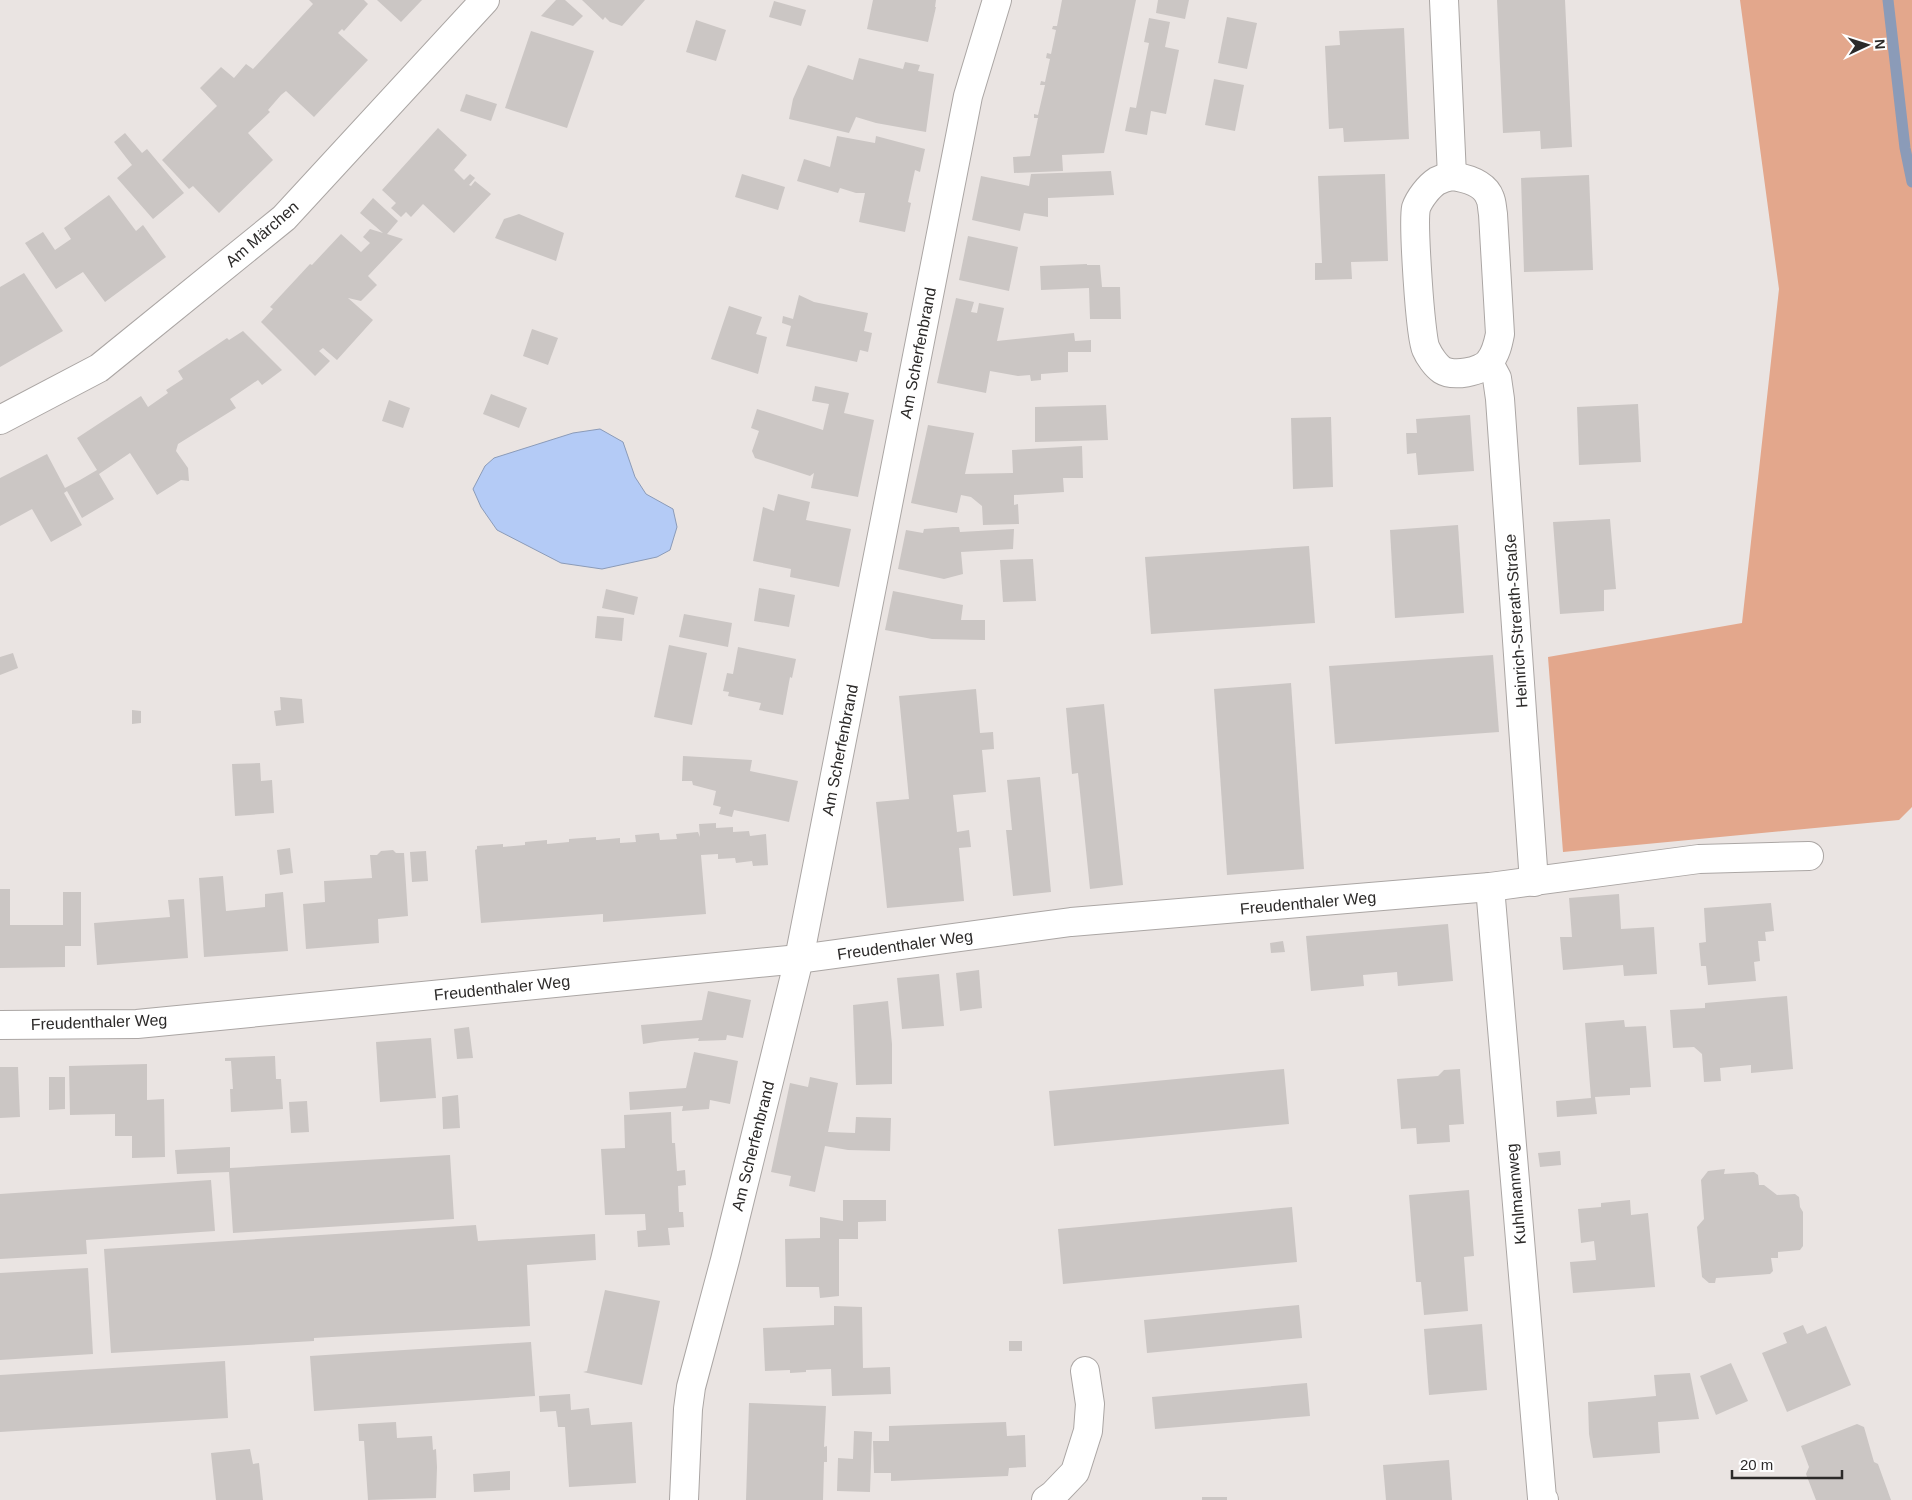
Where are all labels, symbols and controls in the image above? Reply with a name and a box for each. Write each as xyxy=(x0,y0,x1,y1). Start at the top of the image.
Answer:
north arrow xyxy=(1842,20,1892,70)
text: N xyxy=(1872,38,1888,50)
street label: Am Märchen xyxy=(222,198,302,270)
street label: Am Scherfenbrand xyxy=(897,286,939,420)
street label: Heinrich-Strerath-Straße xyxy=(1501,533,1531,709)
street label: Am Scherfenbrand xyxy=(819,683,861,817)
street label: Freudenthaler Weg xyxy=(1239,889,1377,917)
street label: Freudenthaler Weg xyxy=(836,927,974,963)
street label: Freudenthaler Weg xyxy=(433,972,571,1004)
street label: Freudenthaler Weg xyxy=(30,1011,168,1033)
street label: Am Scherfenbrand xyxy=(729,1079,777,1213)
street label: Kuhlmannweg xyxy=(1503,1143,1529,1245)
scale bar xyxy=(1732,1448,1842,1480)
text: 20 m xyxy=(1740,1456,1773,1473)

